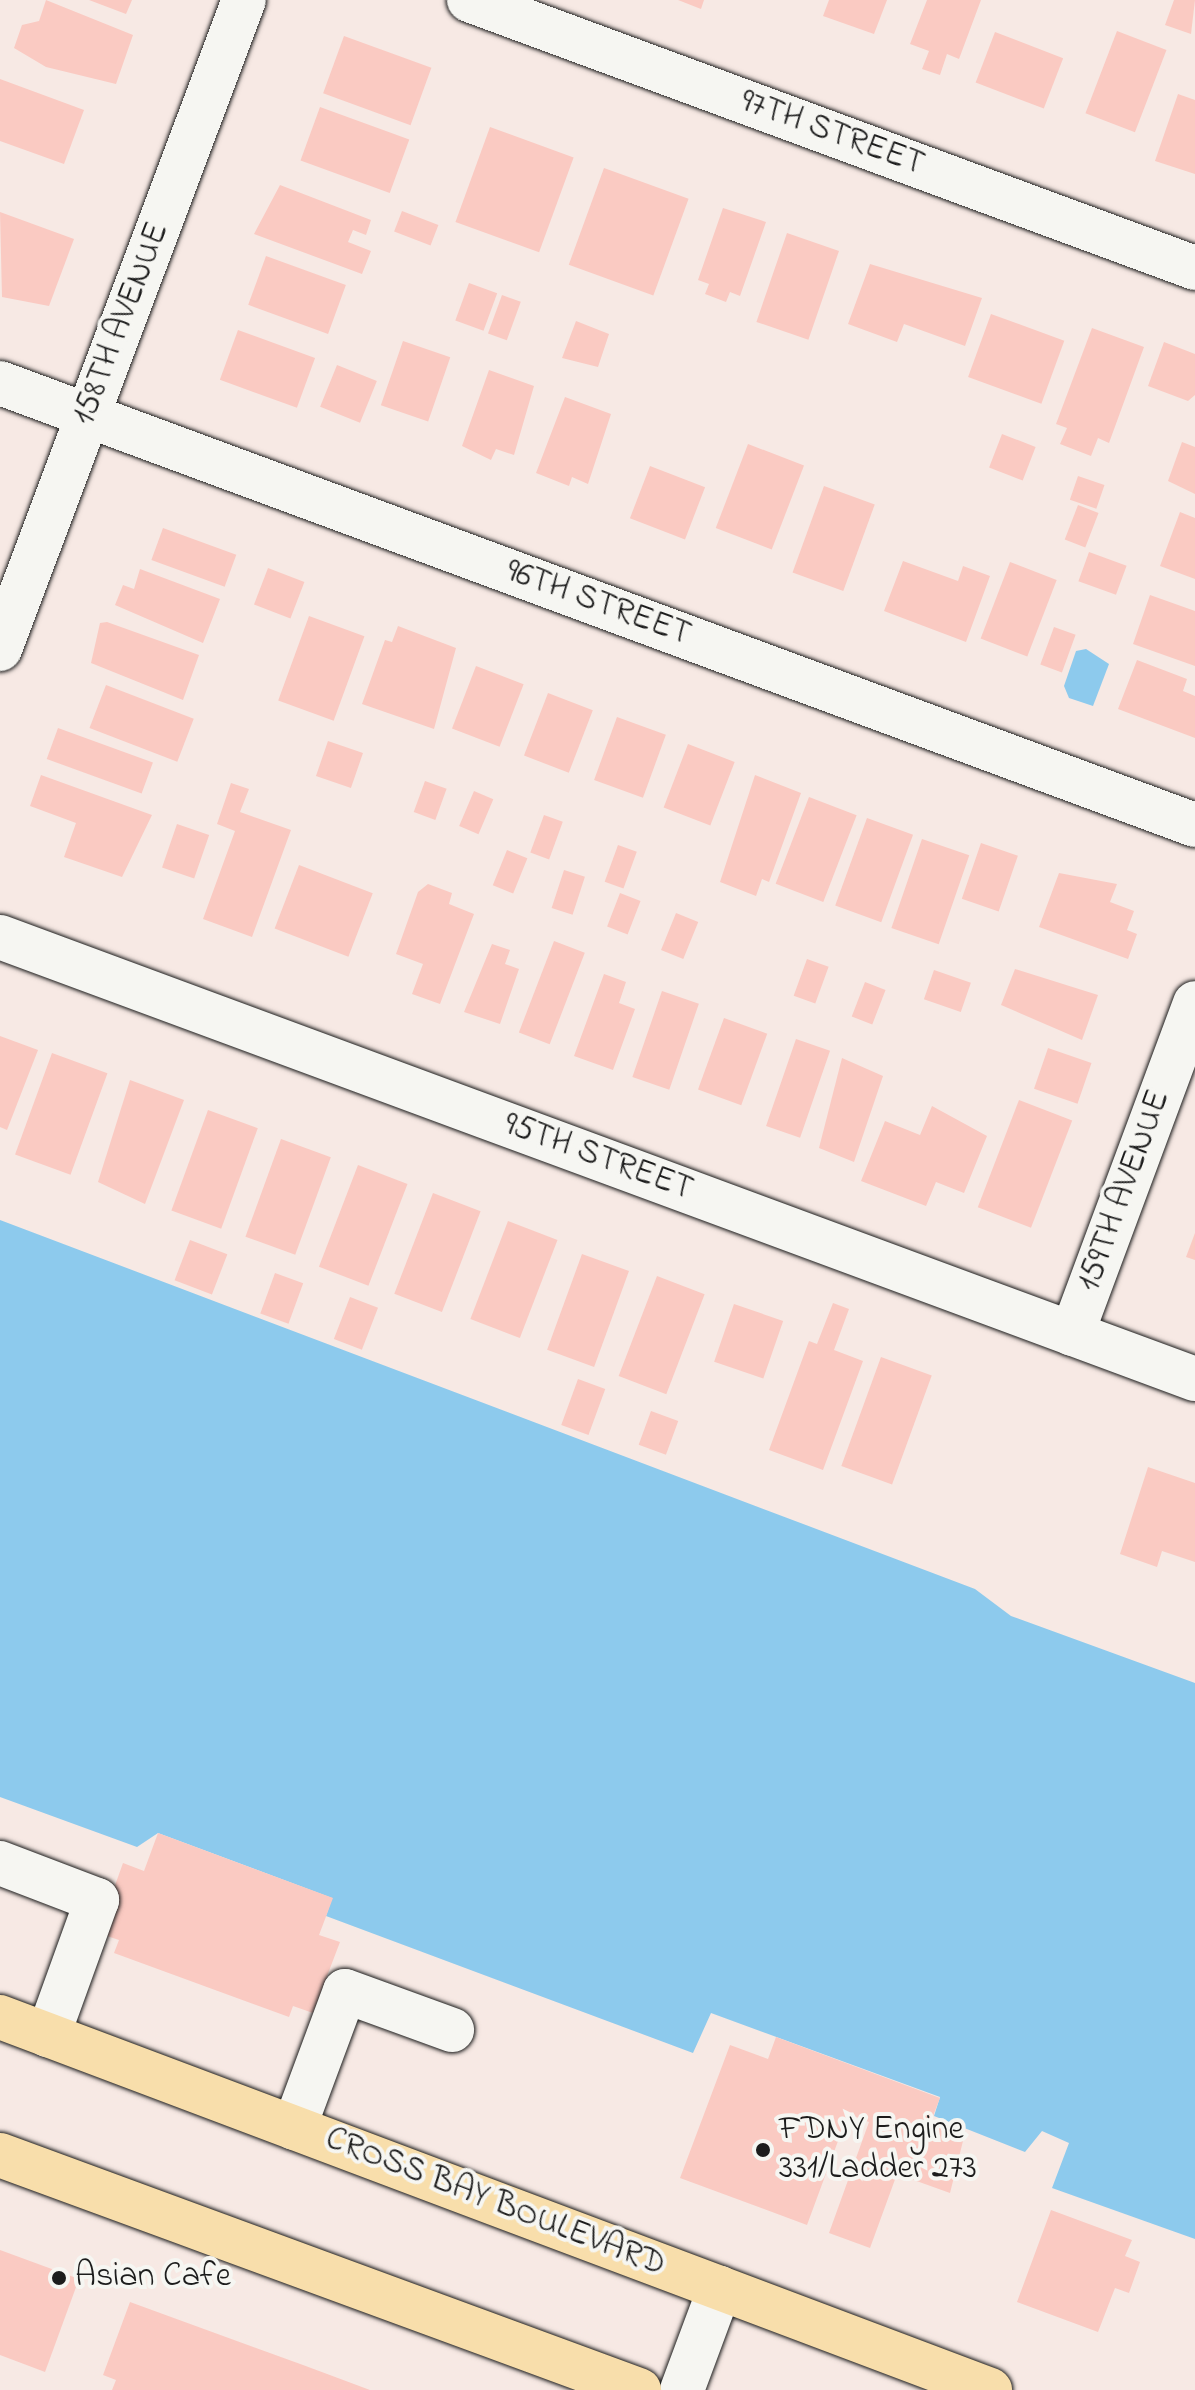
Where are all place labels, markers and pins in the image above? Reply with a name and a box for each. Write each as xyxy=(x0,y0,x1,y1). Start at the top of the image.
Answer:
place label: FDNY Engine 331/Ladder 273 xyxy=(779,2110,977,2190)
marker: FDNY Engine 331/Ladder 273 xyxy=(754,2141,772,2159)
place label: Asian Cafe xyxy=(75,2258,231,2298)
marker: Asian Cafe xyxy=(50,2269,68,2287)

